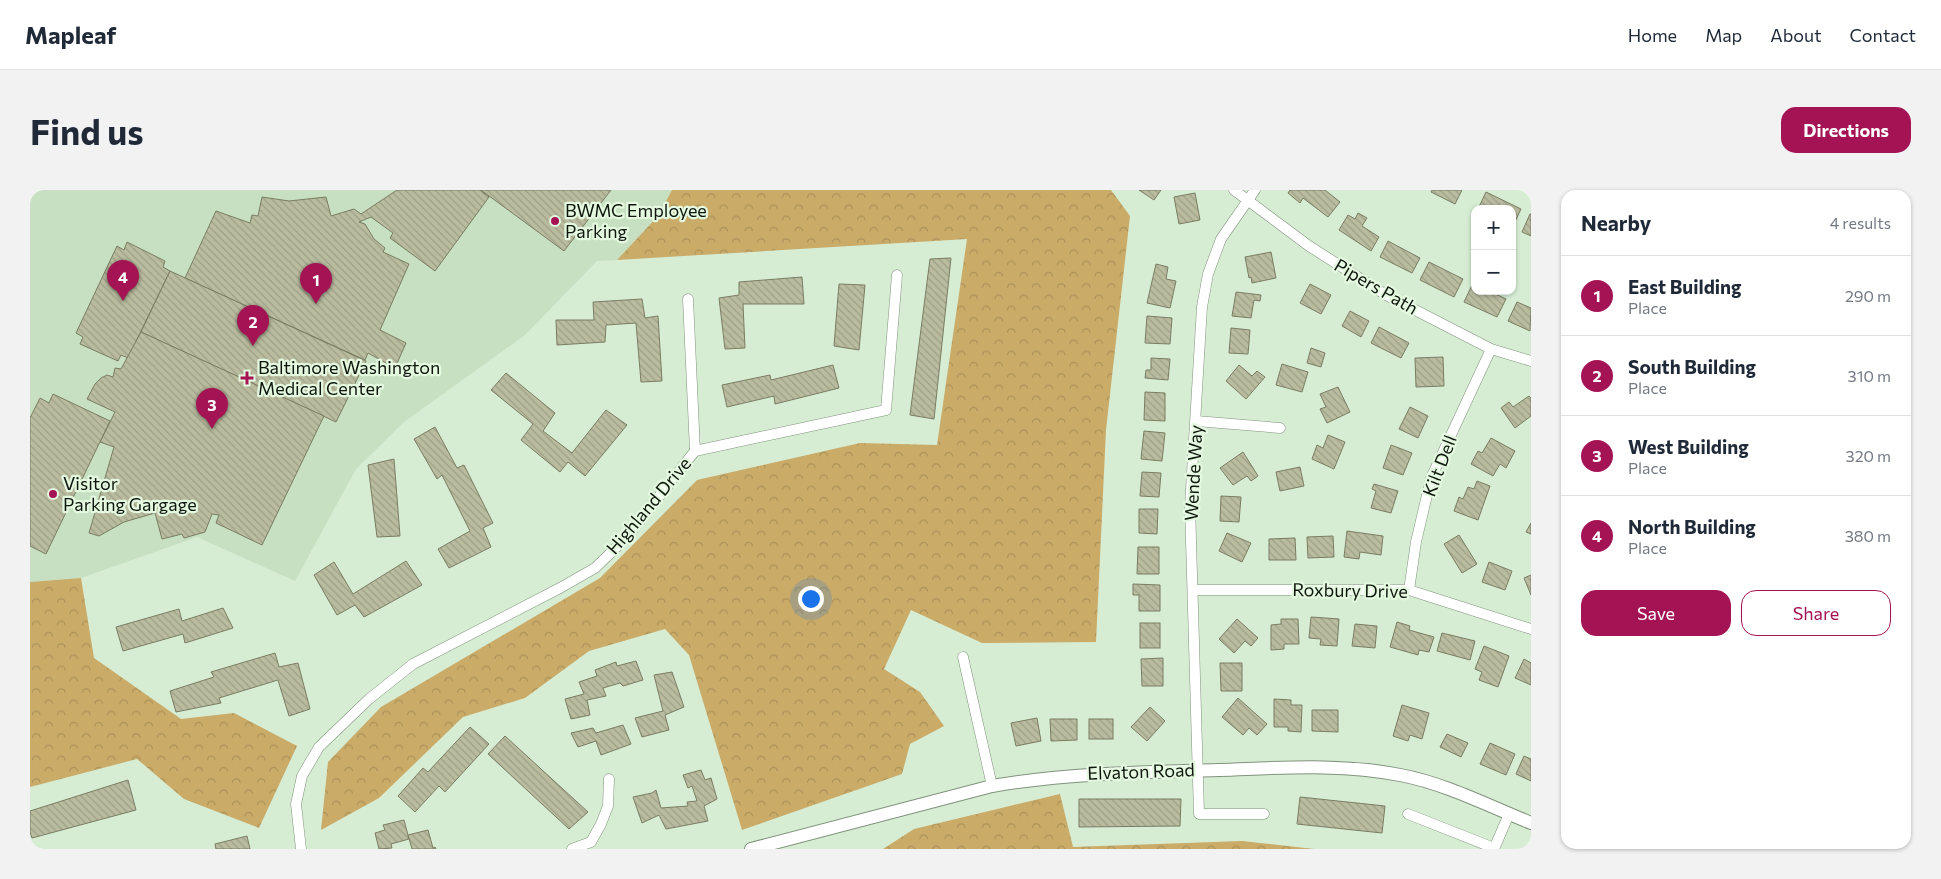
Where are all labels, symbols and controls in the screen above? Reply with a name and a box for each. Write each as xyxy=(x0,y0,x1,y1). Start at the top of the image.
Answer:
text: Mapleaf xyxy=(25,20,116,49)
text: Home xyxy=(1628,24,1677,46)
text: Map xyxy=(1705,24,1742,46)
text: About xyxy=(1770,24,1822,46)
text: Contact xyxy=(1850,24,1916,46)
button: Directions xyxy=(1781,107,1911,153)
text: Find us xyxy=(30,109,144,152)
place label: BWMC Employee Parking xyxy=(565,199,707,242)
map controls xyxy=(1471,205,1516,295)
button: + xyxy=(1471,205,1516,250)
text: Nearby xyxy=(1581,210,1651,235)
text: 4 results xyxy=(1830,213,1891,232)
marker: BWMC Employee Parking xyxy=(549,215,561,227)
button: − xyxy=(1471,250,1516,295)
street label: Pipers Path xyxy=(1331,253,1422,319)
pin: 4 xyxy=(107,260,139,301)
pin: 1 xyxy=(300,263,332,304)
text: East Building xyxy=(1628,275,1741,298)
text: 1 xyxy=(1593,286,1601,305)
text: 290 m xyxy=(1845,286,1891,305)
text: Place xyxy=(1628,298,1667,317)
pin: 2 xyxy=(237,305,269,346)
text: South Building xyxy=(1628,355,1756,378)
place label: Baltimore Washington Medical Center xyxy=(258,356,440,399)
text: 2 xyxy=(1592,366,1602,385)
text: 310 m xyxy=(1848,366,1891,385)
marker: Baltimore Washington Medical Center xyxy=(240,371,254,385)
text: Place xyxy=(1628,378,1667,397)
pin: 3 xyxy=(196,388,228,429)
street label: Wende Way xyxy=(1179,424,1207,522)
street label: Kilt Dell xyxy=(1417,432,1461,499)
text: West Building xyxy=(1628,435,1749,458)
text: 3 xyxy=(1592,446,1602,465)
text: 320 m xyxy=(1846,446,1891,465)
street label: Highland Drive xyxy=(601,452,695,558)
text: Place xyxy=(1628,458,1667,477)
place label: Visitor Parking Gargage xyxy=(63,472,197,515)
marker: Visitor Parking Gargage xyxy=(47,488,59,500)
text: North Building xyxy=(1628,515,1756,538)
text: 4 xyxy=(1592,526,1602,545)
text: 380 m xyxy=(1845,526,1891,545)
text: Place xyxy=(1628,538,1667,557)
street label: Roxbury Drive xyxy=(1292,578,1408,602)
your location xyxy=(798,586,824,612)
button: Save xyxy=(1581,590,1731,636)
button: Share xyxy=(1741,590,1891,636)
street label: Elvaton Road xyxy=(1087,758,1195,784)

